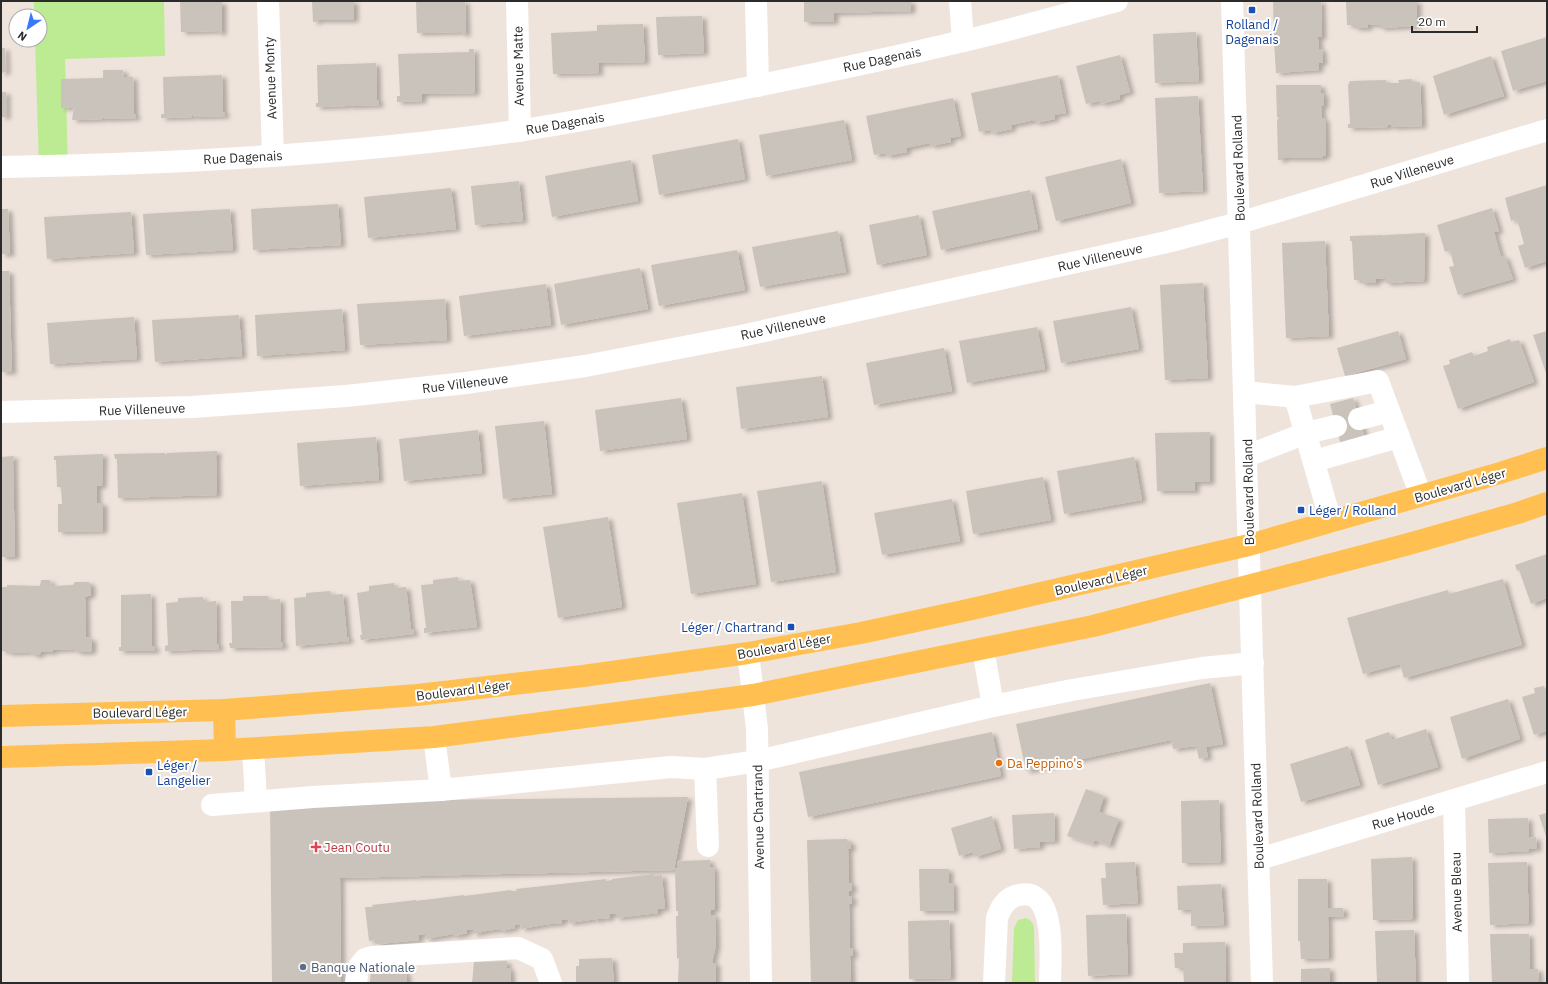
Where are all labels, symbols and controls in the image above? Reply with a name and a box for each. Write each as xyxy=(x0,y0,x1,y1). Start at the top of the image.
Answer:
marker: Rolland / Dagenais xyxy=(1247,5,1257,15)
north arrow xyxy=(8,8,48,48)
scale bar xyxy=(1412,8,1477,34)
text: 20 m xyxy=(1418,14,1446,29)
place label: Rolland / Dagenais xyxy=(1225,16,1279,48)
street label: Avenue Matte xyxy=(509,26,528,106)
text: N xyxy=(15,28,30,44)
street label: Avenue Monty xyxy=(261,36,280,120)
street label: Rue Dagenais xyxy=(842,43,923,76)
street label: Rue Dagenais xyxy=(525,108,606,139)
street label: Boulevard Rolland xyxy=(1228,114,1249,222)
street label: Rue Dagenais xyxy=(203,147,283,168)
street label: Rue Villeneuve xyxy=(1368,151,1456,192)
street label: Rue Villeneuve xyxy=(1056,239,1144,276)
street label: Rue Villeneuve xyxy=(739,309,827,344)
street label: Rue Villeneuve xyxy=(421,370,509,397)
street label: Rue Villeneuve xyxy=(98,399,186,420)
street label: Boulevard Rolland xyxy=(1239,439,1258,545)
street label: Boulevard Léger xyxy=(1412,464,1508,507)
place label: Léger / Rolland xyxy=(1309,502,1397,519)
marker: Léger / Rolland xyxy=(1296,505,1306,515)
street label: Boulevard Léger xyxy=(1053,562,1149,599)
place label: Léger / Chartrand xyxy=(681,619,783,636)
marker: Léger / Chartrand xyxy=(786,622,796,632)
street label: Boulevard Léger xyxy=(736,630,832,663)
street label: Boulevard Léger xyxy=(415,676,511,705)
street label: Boulevard Léger xyxy=(93,703,188,722)
place label: Da Peppino's xyxy=(1007,755,1083,772)
place label: Léger / Langelier xyxy=(157,757,211,789)
marker: Da Peppino's xyxy=(994,758,1004,768)
street label: Boulevard Rolland xyxy=(1247,762,1268,870)
street label: Avenue Chartrand xyxy=(749,764,768,870)
marker: Léger / Langelier xyxy=(144,767,154,777)
street label: Rue Houde xyxy=(1370,799,1436,834)
place label: Jean Coutu xyxy=(324,839,390,856)
marker: Jean Coutu xyxy=(311,842,321,852)
street label: Avenue Bleau xyxy=(1447,852,1466,932)
place label: Banque Nationale xyxy=(311,959,415,976)
marker: Banque Nationale xyxy=(298,962,308,972)

